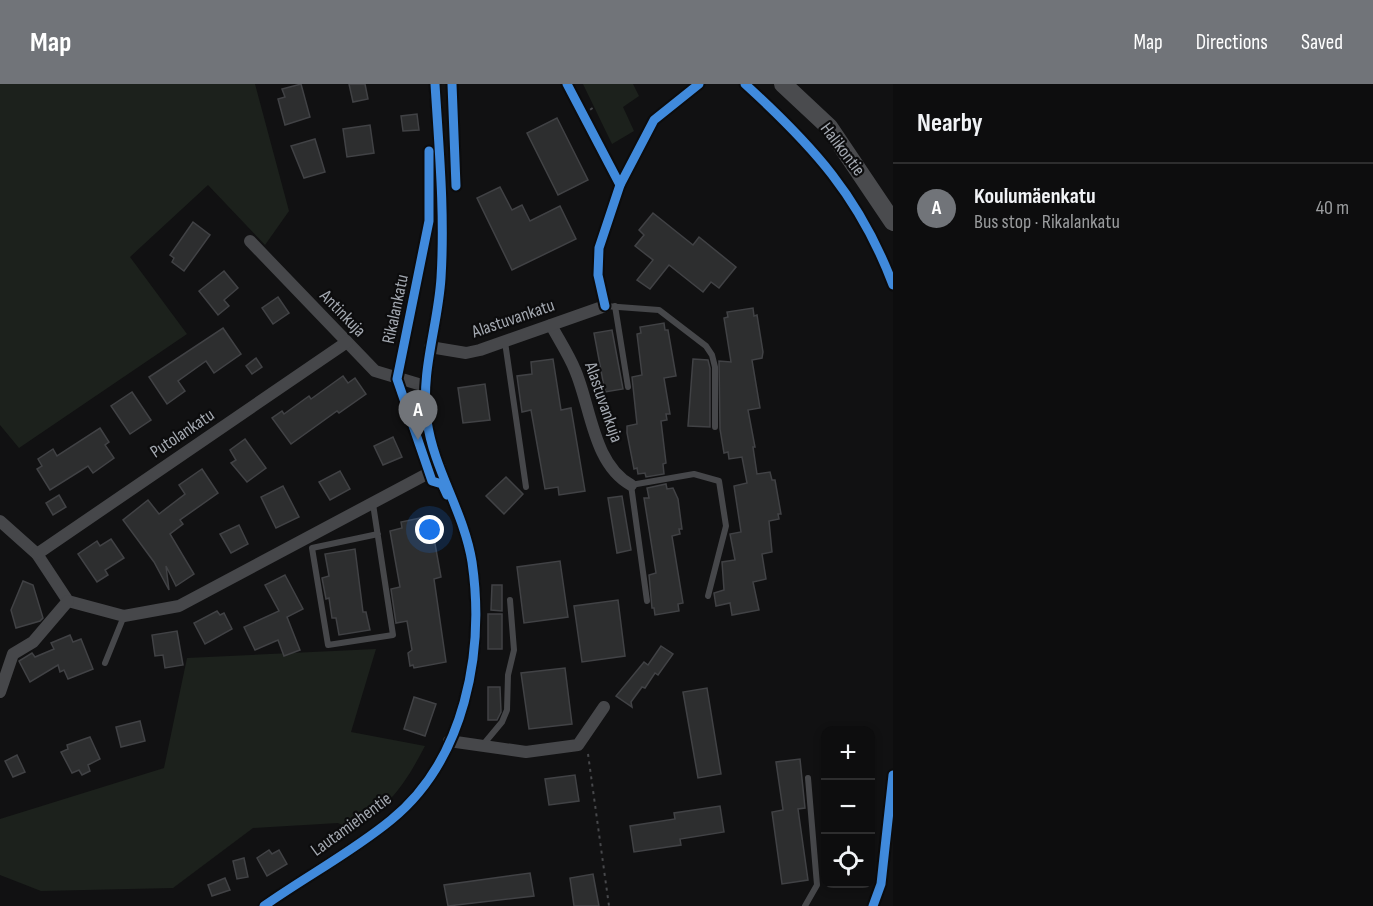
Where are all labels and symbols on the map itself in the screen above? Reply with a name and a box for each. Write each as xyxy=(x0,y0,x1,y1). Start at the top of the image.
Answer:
street label: Halikontie xyxy=(816,119,869,180)
street label: Rikalankatu xyxy=(378,273,413,346)
street label: Antinkuja xyxy=(315,285,370,341)
street label: Alastuvankatu xyxy=(468,295,557,343)
street label: Alastuvankuja xyxy=(580,358,627,445)
pin: A xyxy=(398,390,438,440)
street label: Putolankatu xyxy=(146,404,218,462)
your location xyxy=(415,515,444,544)
street label: Lautamiehentie xyxy=(307,788,396,861)

